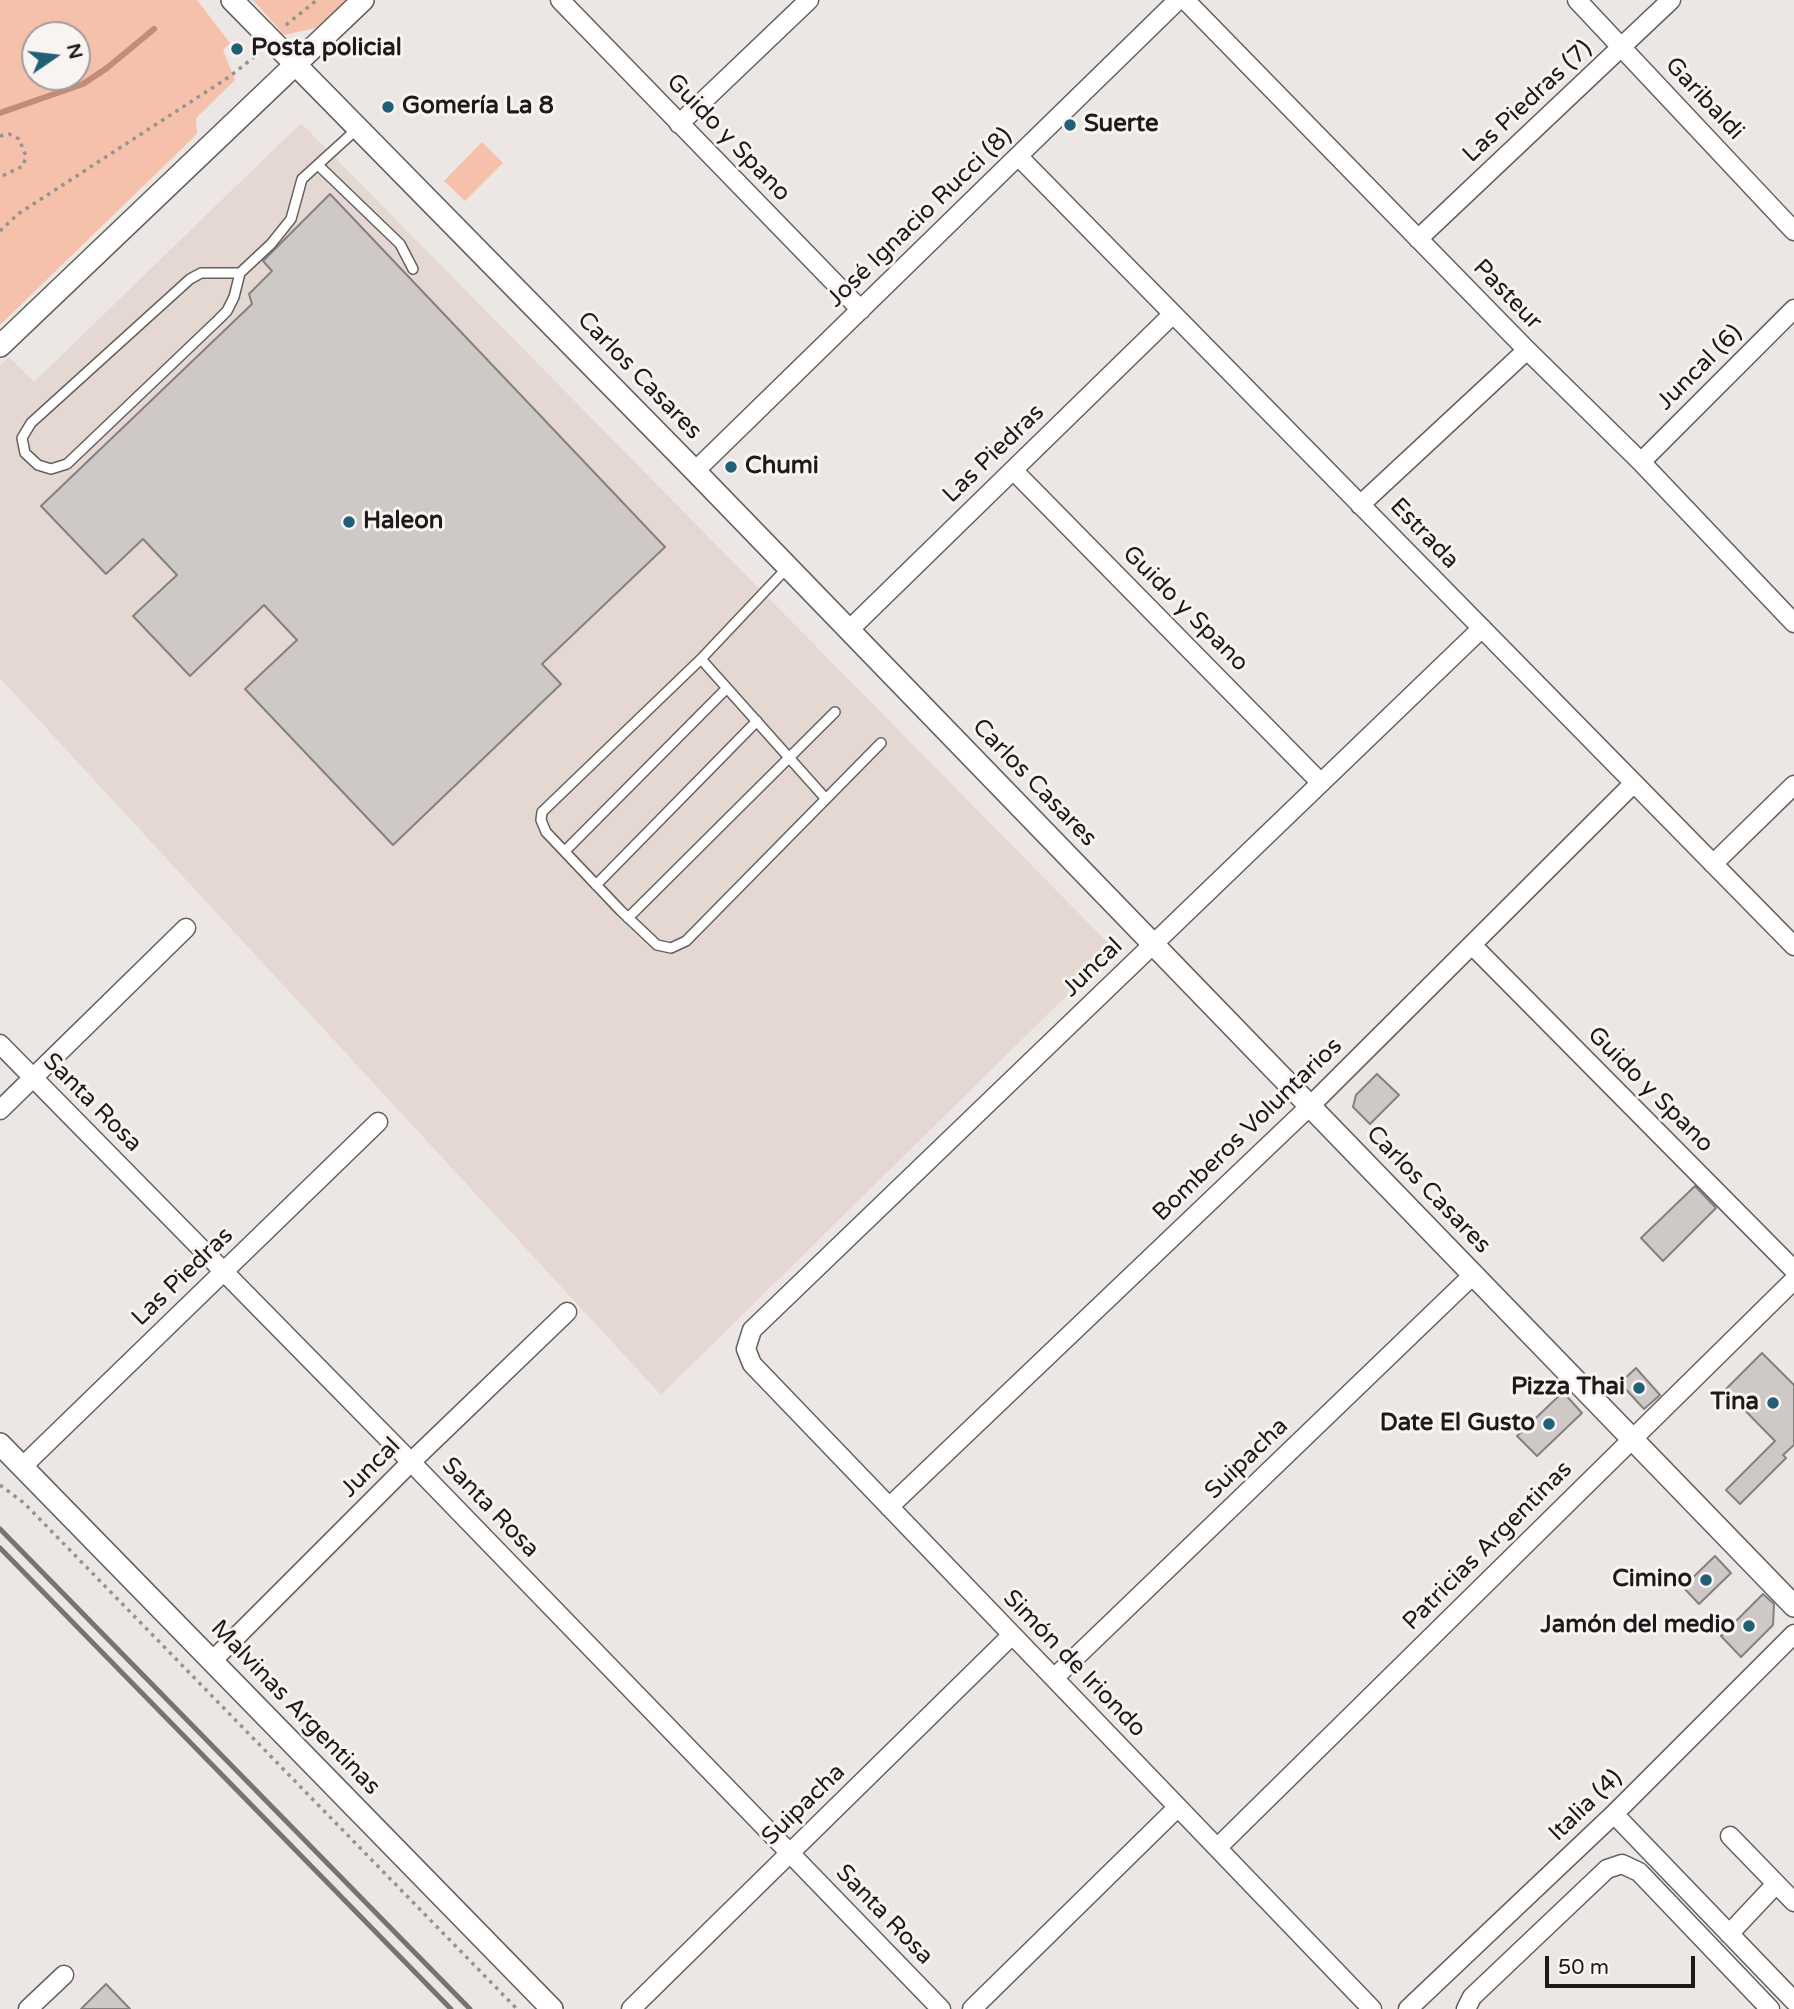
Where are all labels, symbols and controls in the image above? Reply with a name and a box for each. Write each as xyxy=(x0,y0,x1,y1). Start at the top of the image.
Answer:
north arrow xyxy=(21,21,91,91)
place label: Posta policial xyxy=(251,35,402,63)
street label: Las Piedras (7) xyxy=(1457,35,1599,169)
text: N xyxy=(62,41,87,61)
marker: Posta policial xyxy=(229,41,245,57)
street label: Garibaldi xyxy=(1658,52,1750,146)
street label: Guido y Spano xyxy=(660,68,796,208)
place label: Gomería La 8 xyxy=(402,93,554,121)
marker: Gomería La 8 xyxy=(380,99,396,115)
place label: Suerte xyxy=(1084,111,1159,139)
marker: Suerte xyxy=(1062,117,1078,133)
street label: José Ignacio Rucci (8) xyxy=(822,122,1018,314)
street label: Pasteur xyxy=(1466,254,1548,336)
street label: Carlos Casares xyxy=(571,306,707,446)
street label: Juncal (6) xyxy=(1651,319,1749,417)
street label: Las Piedras xyxy=(937,399,1051,509)
place label: Chumi xyxy=(745,453,819,481)
marker: Chumi xyxy=(723,459,739,475)
street label: Estrada xyxy=(1383,493,1465,575)
place label: Haleon xyxy=(363,508,443,536)
marker: Haleon xyxy=(341,514,357,530)
street label: Guido y Spano xyxy=(1116,540,1254,678)
street label: Carlos Casares xyxy=(966,713,1102,853)
street label: Juncal xyxy=(1057,932,1129,1004)
street label: Guido y Spano xyxy=(1581,1021,1719,1159)
street label: Bomberos Voluntarios xyxy=(1147,1032,1349,1228)
street label: Santa Rosa xyxy=(36,1047,148,1159)
street label: Carlos Casares xyxy=(1360,1120,1496,1260)
street label: Las Piedras xyxy=(126,1222,240,1332)
place label: Pizza Thai xyxy=(1511,1374,1625,1402)
marker: Pizza Thai xyxy=(1631,1380,1647,1396)
place label: Tina xyxy=(1711,1389,1759,1417)
marker: Tina xyxy=(1765,1395,1781,1411)
place label: Date El Gusto xyxy=(1380,1410,1535,1438)
street label: Suipacha xyxy=(1199,1412,1295,1506)
marker: Date El Gusto xyxy=(1541,1416,1557,1432)
street label: Juncal xyxy=(335,1432,407,1504)
street label: Santa Rosa xyxy=(435,1452,545,1564)
street label: Patricias Argentinas xyxy=(1397,1455,1579,1637)
place label: Cimino xyxy=(1612,1566,1692,1594)
marker: Cimino xyxy=(1698,1572,1714,1588)
street label: Simón de Iriondo xyxy=(996,1584,1152,1744)
place label: Jamón del medio xyxy=(1541,1612,1735,1640)
street label: Malvinas Argentinas xyxy=(204,1615,386,1801)
marker: Jamón del medio xyxy=(1741,1618,1757,1634)
street label: Suipacha xyxy=(756,1758,852,1852)
street label: Italia (4) xyxy=(1543,1764,1629,1848)
street label: Santa Rosa xyxy=(829,1859,939,1971)
scale bar xyxy=(1549,1942,1700,1986)
text: 50 m xyxy=(1558,1955,1609,1980)

